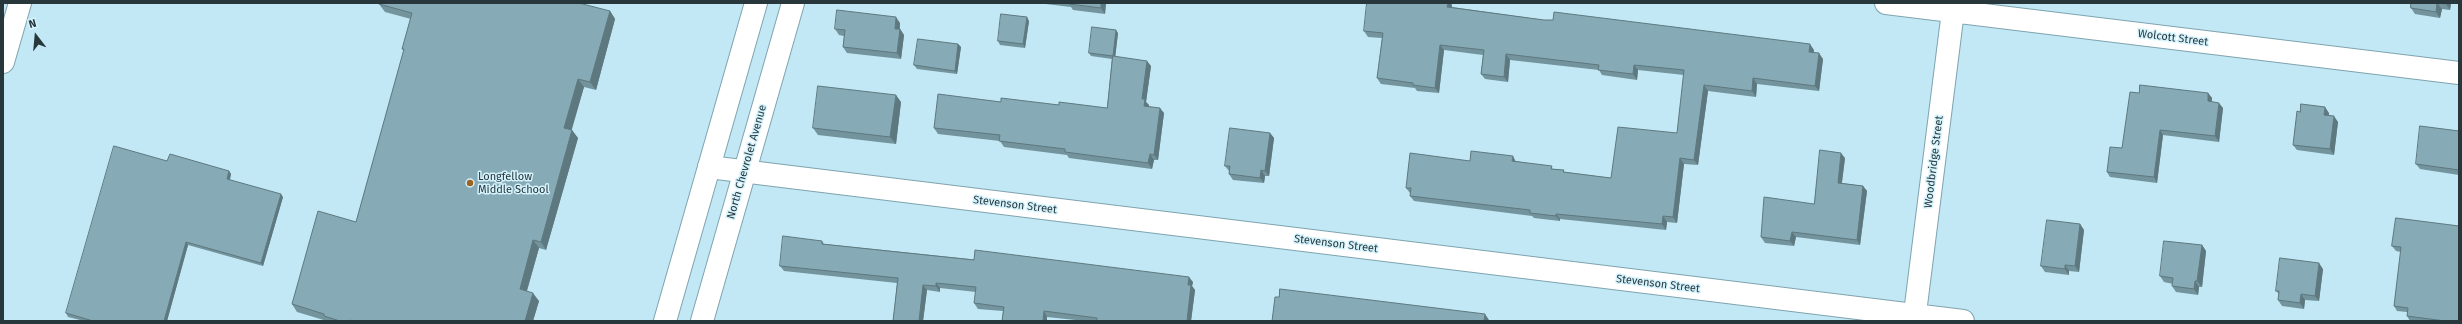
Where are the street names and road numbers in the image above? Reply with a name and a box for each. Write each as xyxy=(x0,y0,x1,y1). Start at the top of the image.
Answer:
street label: Wolcott Street xyxy=(2137,27,2209,49)
street label: North Chevrolet Avenue xyxy=(724,103,770,221)
street label: Woodbridge Street xyxy=(1922,115,1946,209)
street label: Stevenson Street xyxy=(972,193,1058,217)
street label: Stevenson Street xyxy=(1293,232,1379,256)
street label: Stevenson Street xyxy=(1615,272,1701,296)

